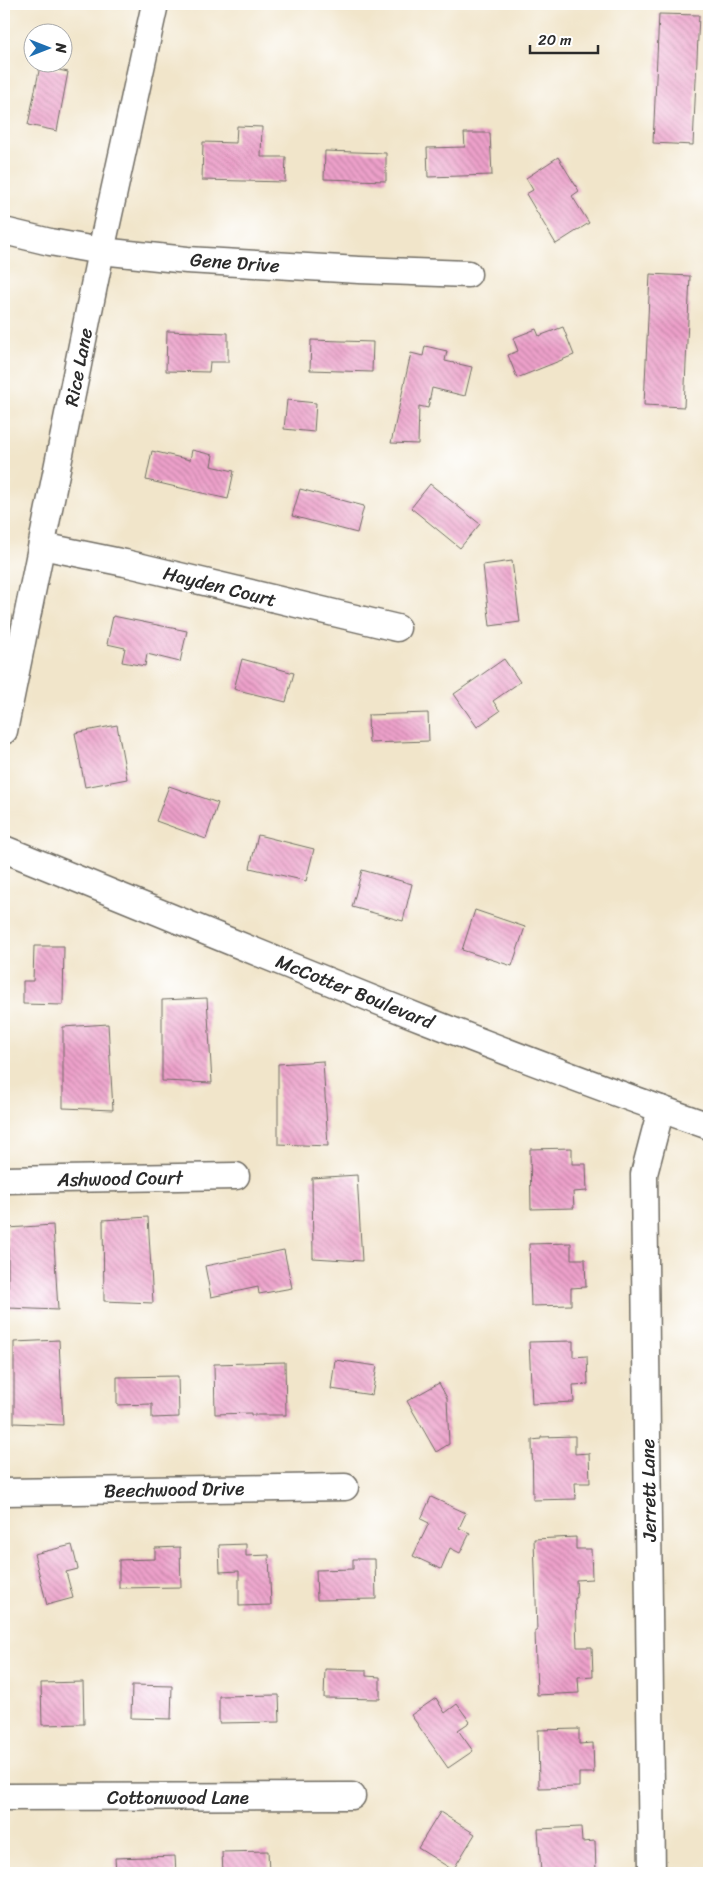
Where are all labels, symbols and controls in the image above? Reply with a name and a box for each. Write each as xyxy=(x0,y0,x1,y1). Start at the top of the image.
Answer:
north arrow xyxy=(22,22,72,72)
scale bar xyxy=(530,22,598,54)
text: 20 m xyxy=(538,27,572,53)
text: N xyxy=(48,42,73,53)
street label: Gene Drive xyxy=(189,243,281,282)
street label: Rice Lane xyxy=(55,325,102,409)
street label: Hayden Court xyxy=(160,557,280,616)
street label: McCotter Boulevard xyxy=(271,945,441,1039)
street label: Ashwood Court xyxy=(56,1161,184,1196)
street label: Jerrett Lane xyxy=(631,1438,666,1543)
street label: Beechwood Drive xyxy=(103,1472,245,1507)
street label: Cottonwood Lane xyxy=(107,1781,249,1814)

